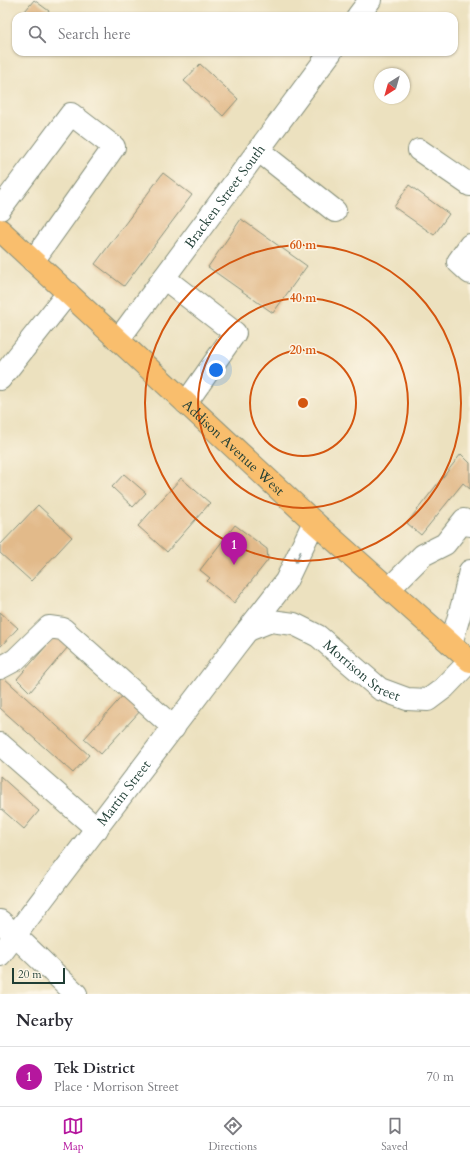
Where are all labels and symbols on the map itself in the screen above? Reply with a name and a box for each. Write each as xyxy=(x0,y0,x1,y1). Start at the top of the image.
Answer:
north arrow xyxy=(374,68,410,104)
street label: Bracken Street South xyxy=(180,140,270,252)
text: 60 m xyxy=(290,237,317,253)
text: 40 m xyxy=(290,290,317,306)
text: 20 m xyxy=(290,342,317,358)
your location xyxy=(206,360,226,380)
street label: Addison Avenue West xyxy=(178,395,289,500)
centre of rings xyxy=(296,396,310,410)
pin: 1 xyxy=(221,532,247,565)
one-way arrow xyxy=(294,551,301,563)
street label: Morrison Street xyxy=(319,636,403,706)
street label: Martin Street xyxy=(93,756,156,830)
scale bar xyxy=(12,966,65,985)

